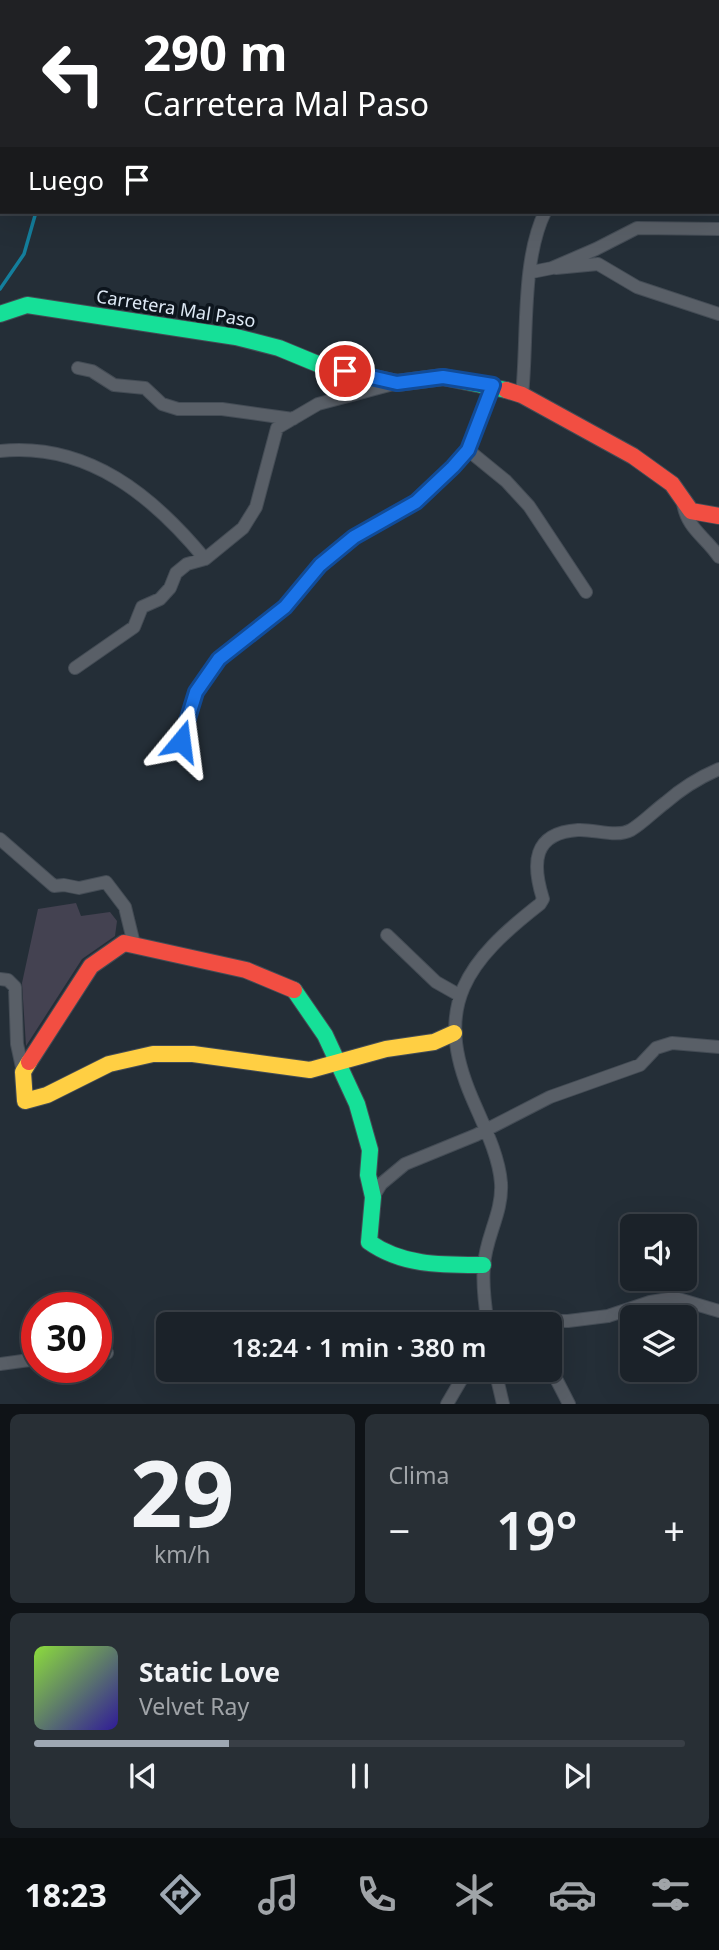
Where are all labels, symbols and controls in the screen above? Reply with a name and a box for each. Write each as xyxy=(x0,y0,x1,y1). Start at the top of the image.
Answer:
text: 290 m xyxy=(143,19,288,85)
icon: left xyxy=(28,28,119,119)
text: Carretera Mal Paso xyxy=(143,82,429,125)
icon: arrive xyxy=(118,161,156,199)
text: Luego xyxy=(28,162,104,198)
street label: Carretera Mal Paso xyxy=(95,284,257,332)
pin xyxy=(315,341,375,401)
icon: arrive xyxy=(326,352,364,390)
position arrow xyxy=(144,704,218,778)
map controls xyxy=(620,1214,697,1382)
button: sound xyxy=(620,1214,697,1291)
speed limit sign: 30 xyxy=(21,1292,112,1383)
button: layers xyxy=(620,1305,697,1382)
text: 18:24 · 1 min · 380 m xyxy=(232,1329,486,1365)
text: 29 xyxy=(130,1430,234,1554)
text: Clima xyxy=(389,1459,449,1491)
text: 19° xyxy=(496,1494,578,1565)
text: − xyxy=(389,1504,410,1556)
text: + xyxy=(663,1504,685,1556)
text: km/h xyxy=(154,1538,211,1570)
text: Static Love xyxy=(139,1654,280,1690)
text: Velvet Ray xyxy=(139,1690,249,1722)
icon: previous xyxy=(124,1757,162,1795)
icon: pause xyxy=(341,1757,379,1795)
icon: next xyxy=(558,1757,596,1795)
icon: directions xyxy=(156,1870,205,1919)
icon: music xyxy=(254,1870,303,1919)
icon: phone xyxy=(352,1870,401,1919)
icon: climate xyxy=(450,1870,499,1919)
icon: car xyxy=(548,1870,597,1919)
icon: filters xyxy=(646,1870,695,1919)
text: 18:23 xyxy=(24,1873,107,1916)

